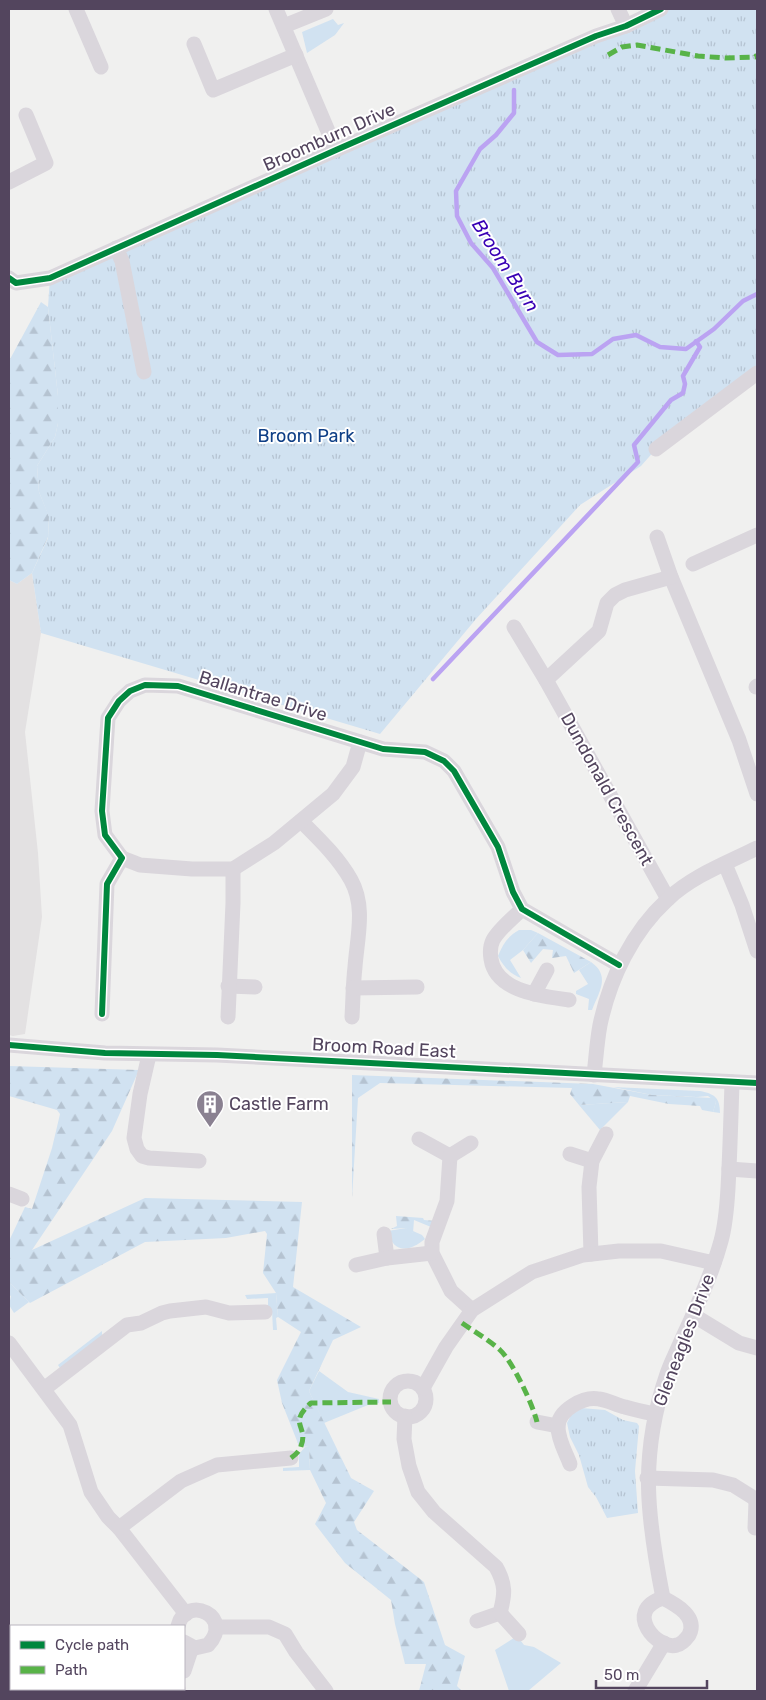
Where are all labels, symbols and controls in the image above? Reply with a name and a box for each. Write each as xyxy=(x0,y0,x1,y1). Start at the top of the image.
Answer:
street label: Broomburn Drive xyxy=(259,98,399,176)
water label: Broom Burn xyxy=(467,214,544,316)
park label: Broom Park xyxy=(257,425,355,447)
street label: Ballantrae Drive xyxy=(196,666,330,726)
street label: Dundonald Crescent xyxy=(556,709,658,869)
street label: Broom Road East xyxy=(312,1033,456,1063)
building icon: Castle Farm xyxy=(195,1089,225,1128)
place label: Castle Farm xyxy=(229,1093,329,1115)
street label: Gleneagles Drive xyxy=(649,1271,719,1409)
legend xyxy=(10,1625,185,1690)
text: Cycle path xyxy=(55,1636,129,1654)
scale bar xyxy=(596,1658,707,1690)
text: Path xyxy=(55,1661,88,1679)
text: 50 m xyxy=(604,1666,639,1684)

